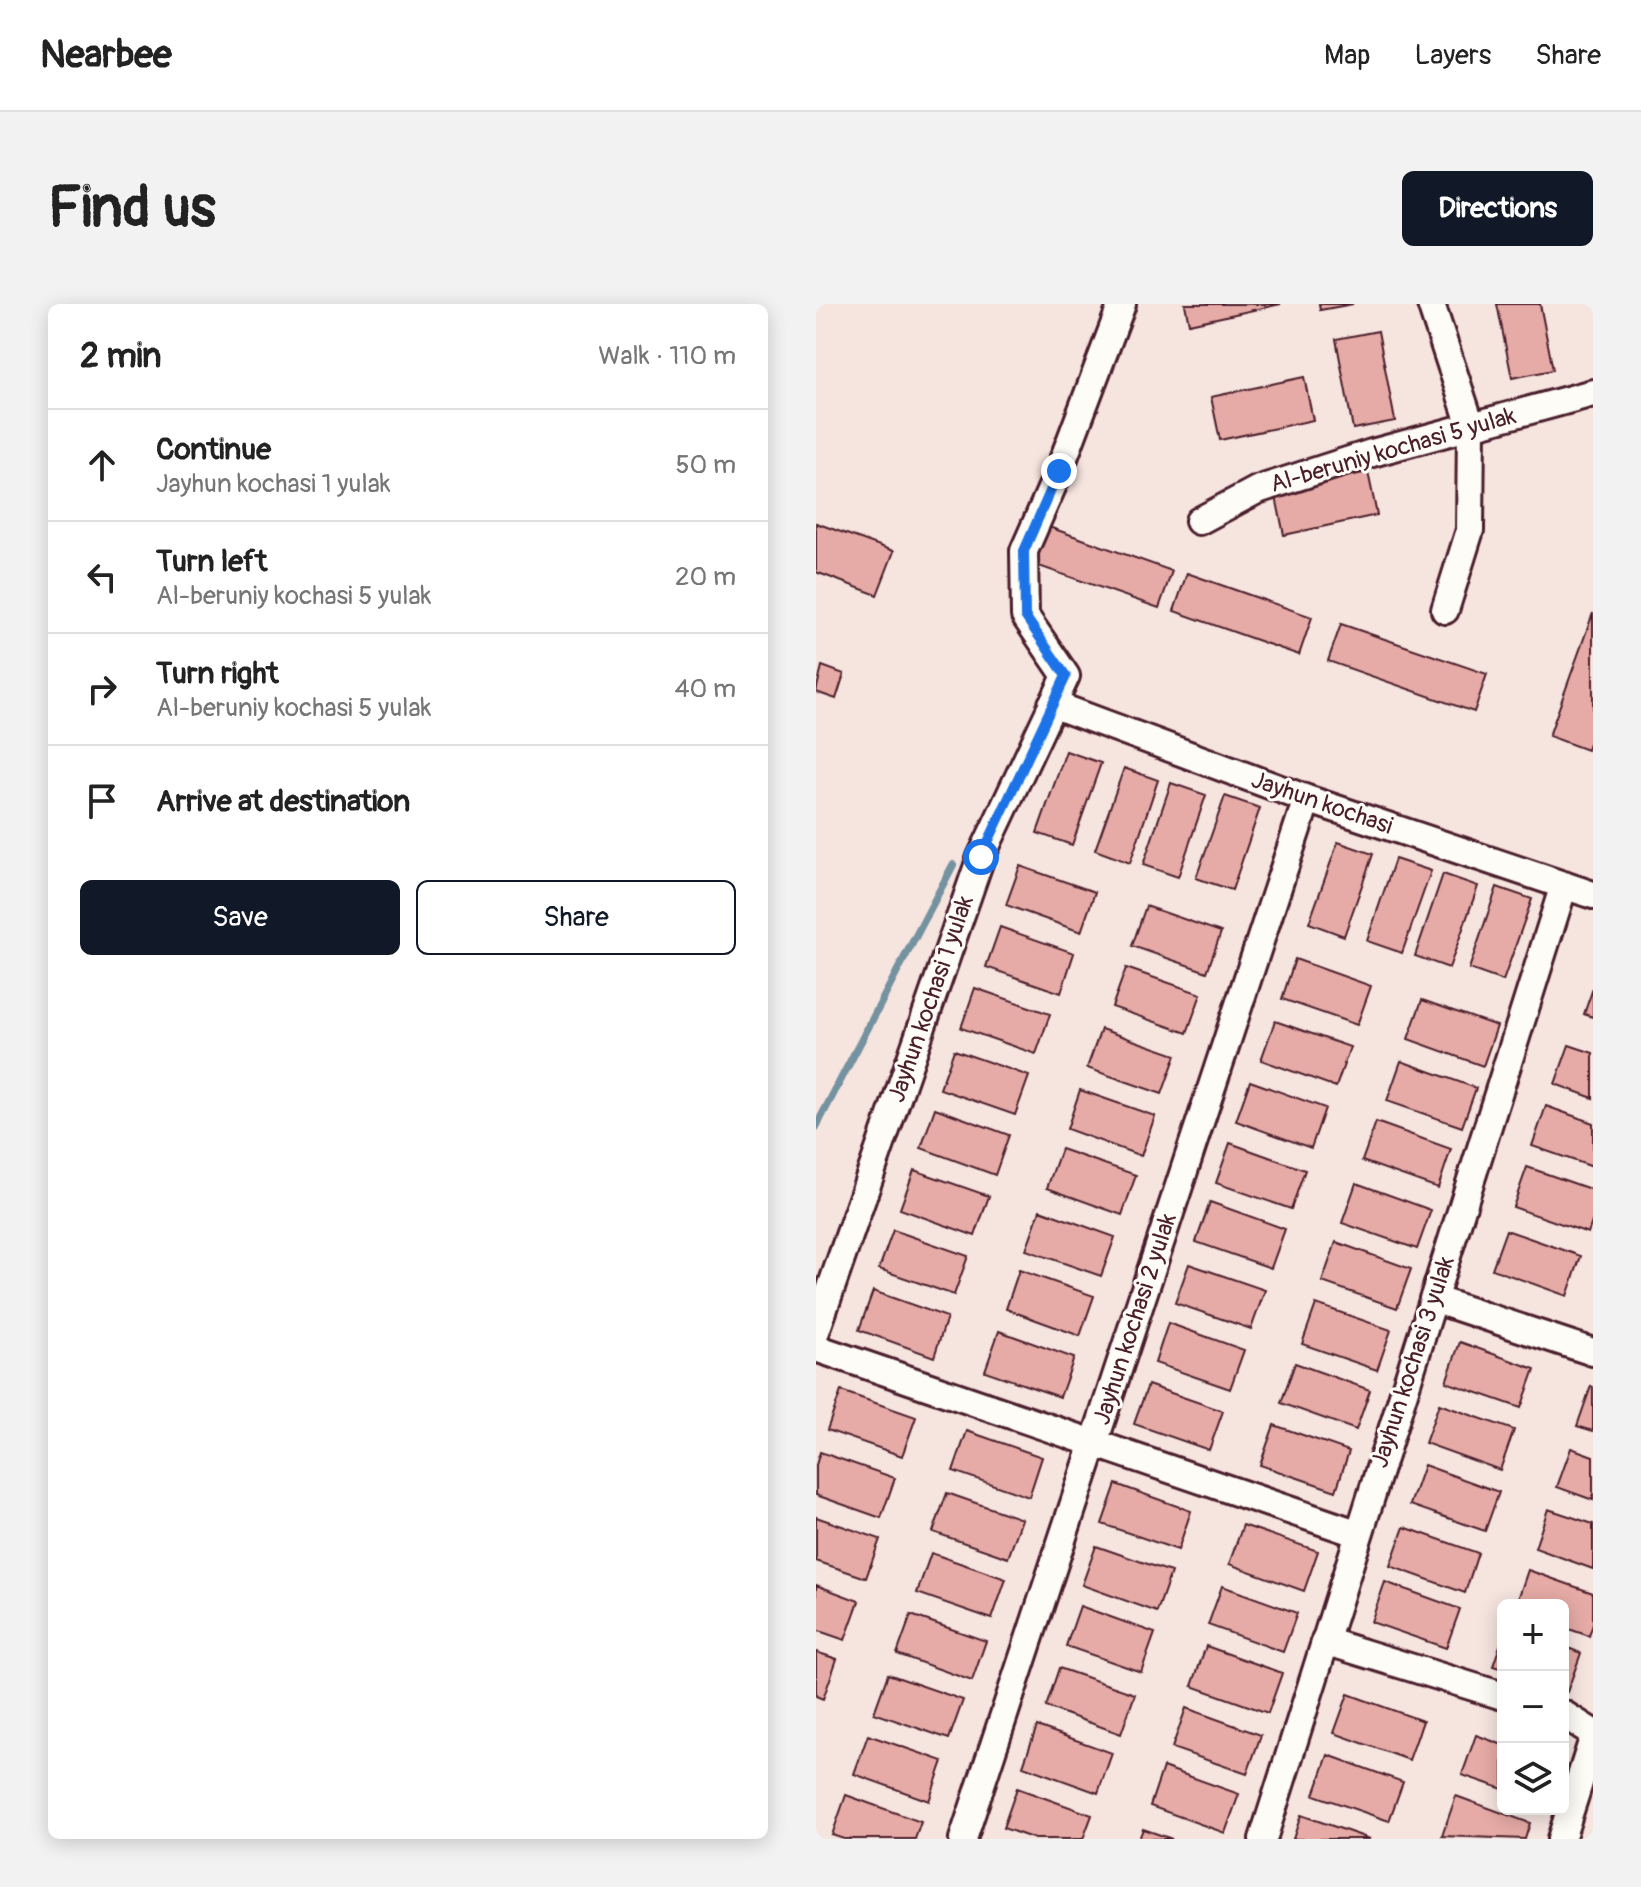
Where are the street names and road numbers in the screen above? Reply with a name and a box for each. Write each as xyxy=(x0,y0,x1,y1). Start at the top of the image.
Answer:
street label: Al-beruniy kochasi 5 yulak xyxy=(1267,401,1519,499)
street label: Jayhun kochasi xyxy=(1248,765,1396,841)
street label: Jayhun kochasi 1 yulak xyxy=(882,892,980,1106)
street label: Jayhun kochasi 2 yulak xyxy=(1087,1210,1183,1428)
street label: Jayhun kochasi 3 yulak xyxy=(1365,1253,1461,1471)

